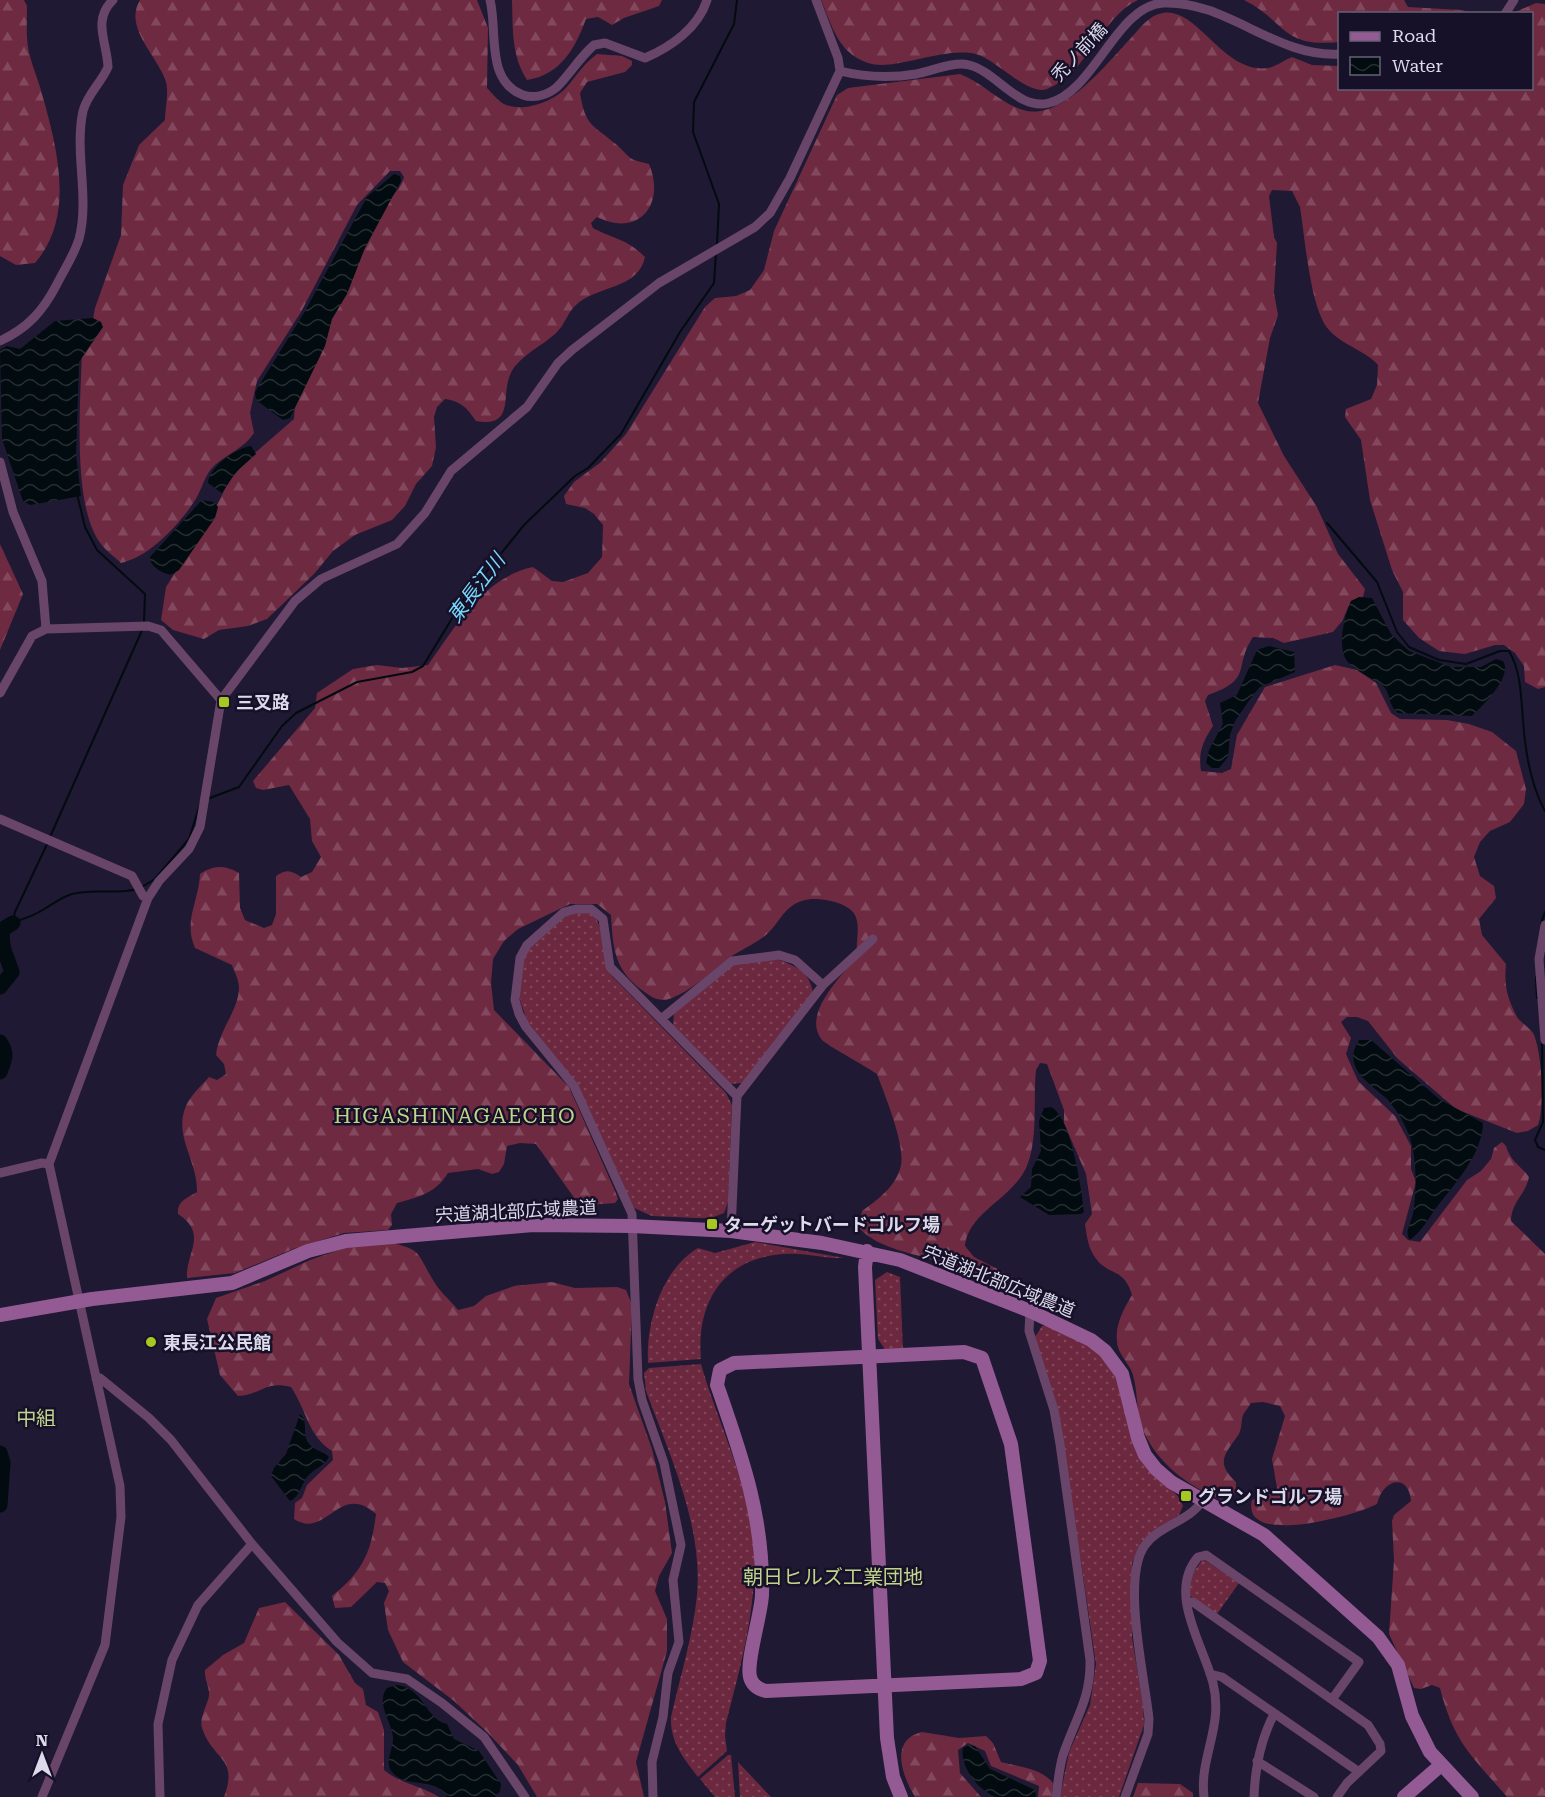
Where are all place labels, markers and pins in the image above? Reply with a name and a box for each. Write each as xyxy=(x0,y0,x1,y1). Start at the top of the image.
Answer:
place label: 三叉路 xyxy=(236,692,290,713)
marker: 三叉路 xyxy=(217,695,231,709)
place label: ターゲットバードゴルフ場 xyxy=(724,1214,940,1235)
marker: ターゲットバードゴルフ場 xyxy=(705,1217,719,1231)
place label: 東長江公民館 xyxy=(163,1332,271,1353)
marker: 東長江公民館 xyxy=(144,1335,158,1349)
place label: グランドゴルフ場 xyxy=(1198,1486,1342,1507)
marker: グランドゴルフ場 xyxy=(1179,1489,1193,1503)

